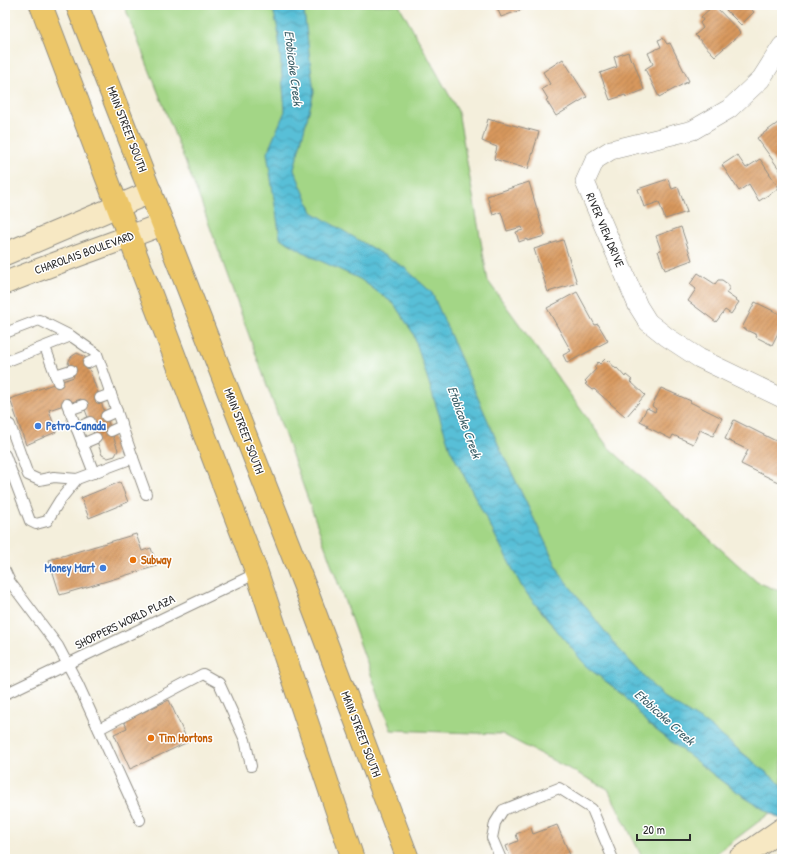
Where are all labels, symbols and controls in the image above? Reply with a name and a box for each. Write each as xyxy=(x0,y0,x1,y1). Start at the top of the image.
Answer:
water label: Etobicoke Creek xyxy=(280,29,308,108)
street label: MAIN STREET SOUTH xyxy=(103,84,152,174)
street label: RIVER VIEW DRIVE xyxy=(582,190,629,270)
street label: CHAROLAIS BOULEVARD xyxy=(32,227,136,278)
water label: Etobicoke Creek xyxy=(444,383,487,462)
street label: MAIN STREET SOUTH xyxy=(220,386,269,476)
place label: Petro-Canada xyxy=(46,417,106,434)
marker: Petro-Canada xyxy=(33,421,43,431)
place label: Subway xyxy=(141,551,172,569)
marker: Subway xyxy=(128,555,138,565)
place label: Money Mart xyxy=(44,559,96,577)
marker: Money Mart xyxy=(98,563,108,573)
street label: SHOPPERS WORLD PLAZA xyxy=(72,590,178,653)
water label: Etobicoke Creek xyxy=(631,685,700,750)
street label: MAIN STREET SOUTH xyxy=(337,689,386,779)
place label: Tim Hortons xyxy=(158,729,213,746)
marker: Tim Hortons xyxy=(146,733,156,743)
scale bar xyxy=(637,816,690,842)
text: 20 m xyxy=(643,821,665,838)

